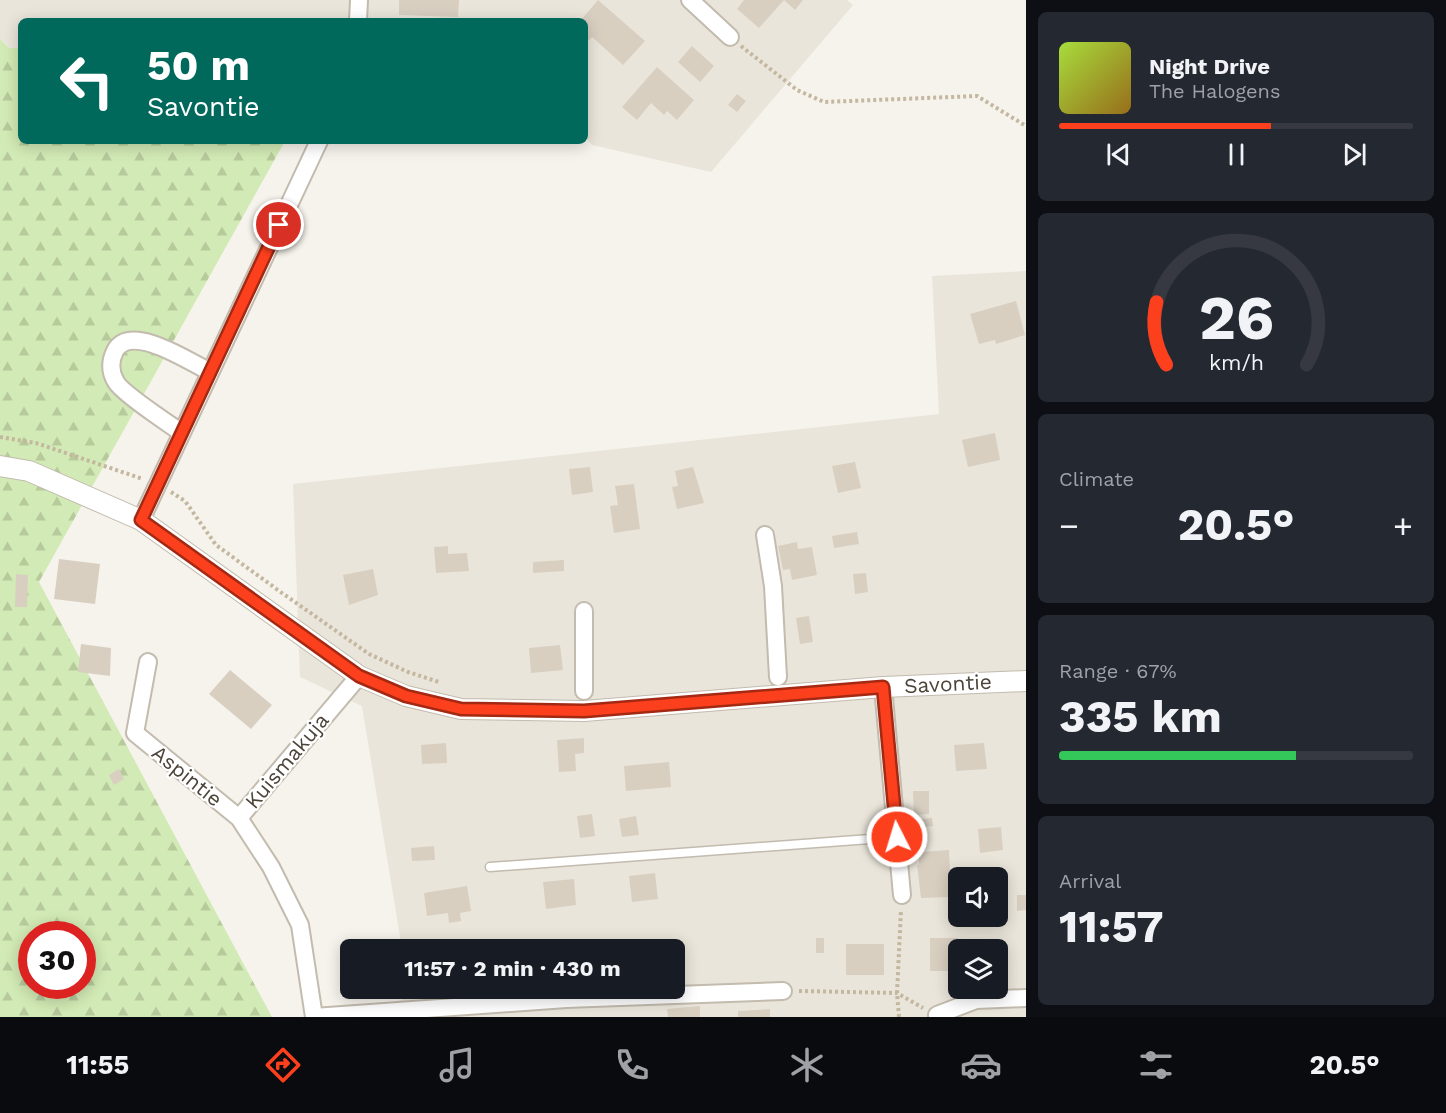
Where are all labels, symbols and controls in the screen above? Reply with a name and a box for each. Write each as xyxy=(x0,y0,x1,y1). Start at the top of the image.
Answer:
text: 50 m xyxy=(147,41,250,90)
icon: left xyxy=(48,42,126,120)
text: Night Drive xyxy=(1149,54,1270,79)
text: The Halogens xyxy=(1149,79,1281,103)
text: Savontie xyxy=(147,91,260,123)
icon: previous xyxy=(1102,138,1135,171)
icon: pause xyxy=(1220,138,1253,171)
icon: next xyxy=(1338,138,1371,171)
pin xyxy=(253,199,304,250)
icon: arrive xyxy=(262,208,295,241)
text: 26 xyxy=(1198,281,1274,354)
text: km/h xyxy=(1208,350,1264,375)
text: Climate xyxy=(1059,467,1134,491)
text: 20.5° xyxy=(1178,498,1294,551)
text: − xyxy=(1059,506,1079,545)
text: + xyxy=(1393,506,1413,545)
text: Range · 67% xyxy=(1059,659,1177,683)
street label: Savontie xyxy=(904,669,992,698)
text: 335 km xyxy=(1059,690,1222,743)
street label: Kuismakuja xyxy=(239,708,334,814)
street label: Aspintie xyxy=(147,740,227,811)
position arrow xyxy=(865,805,929,869)
map controls xyxy=(948,867,1008,999)
button: sound xyxy=(948,867,1008,927)
text: Arrival xyxy=(1059,869,1121,893)
text: 11:57 xyxy=(1059,900,1164,953)
speed limit sign: 30 xyxy=(18,921,96,999)
button: layers xyxy=(948,939,1008,999)
text: 11:57 · 2 min · 430 m xyxy=(404,956,621,981)
icon: directions xyxy=(262,1044,304,1086)
icon: music xyxy=(436,1044,478,1086)
icon: phone xyxy=(611,1044,653,1086)
icon: climate xyxy=(786,1044,828,1086)
icon: car xyxy=(960,1044,1002,1086)
icon: filters xyxy=(1135,1044,1177,1086)
text: 11:55 xyxy=(66,1049,129,1081)
text: 20.5° xyxy=(1309,1049,1380,1081)

